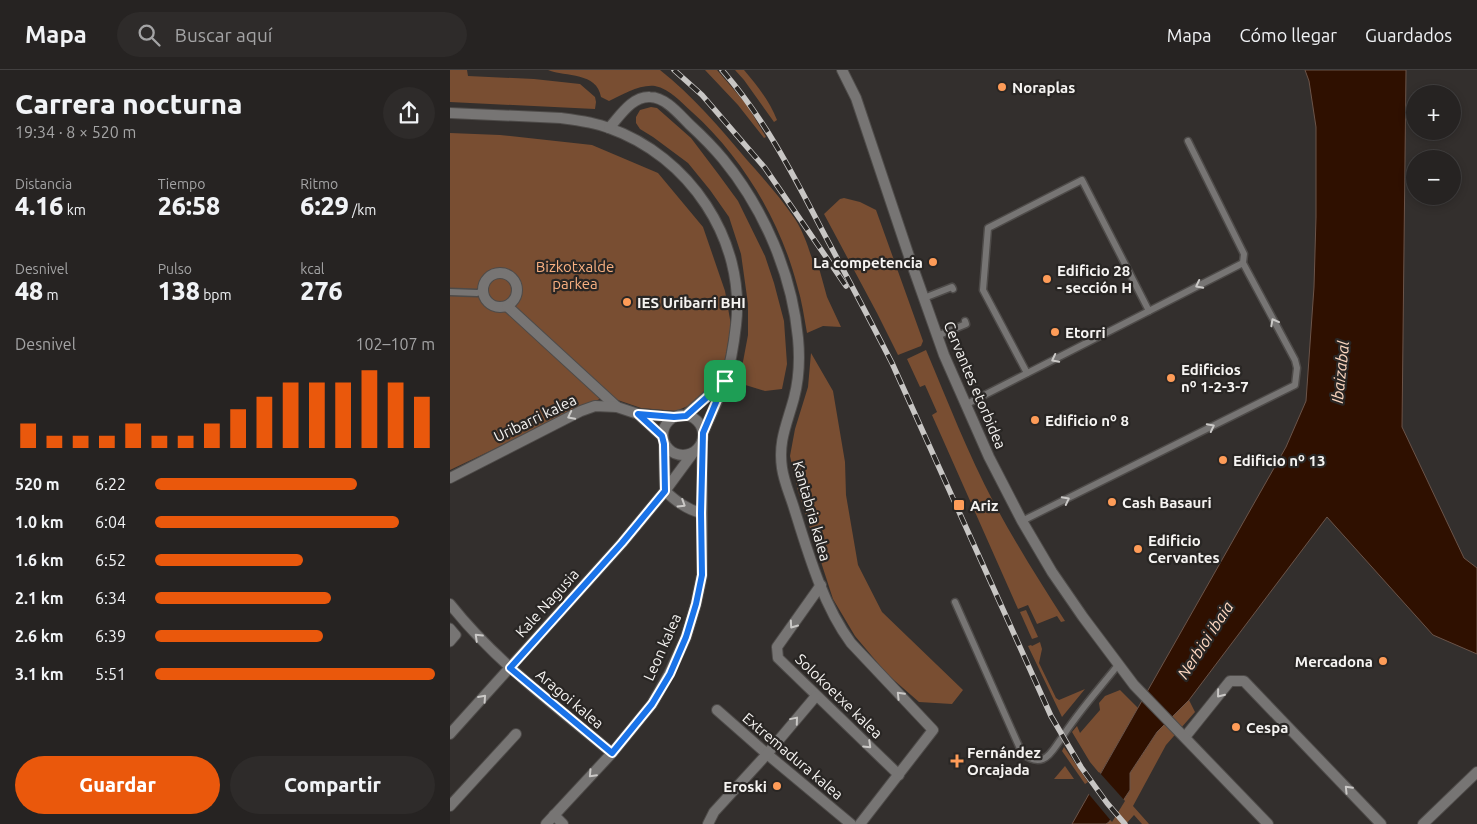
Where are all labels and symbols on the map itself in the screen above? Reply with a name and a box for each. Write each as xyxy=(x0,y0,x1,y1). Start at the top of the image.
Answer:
place label: Noraplas xyxy=(1012,79,1075,96)
marker: Noraplas xyxy=(996,81,1008,93)
place label: La competencia xyxy=(813,254,923,271)
marker: La competencia xyxy=(927,256,939,268)
park label: Bizkotxalde parkea xyxy=(536,258,614,292)
place label: Edificio 28 - sección H xyxy=(1057,262,1132,296)
marker: Edificio 28 - sección H xyxy=(1041,273,1053,285)
one-way arrow xyxy=(1196,279,1205,289)
place label: IES Uribarri BHI xyxy=(637,294,746,311)
marker: IES Uribarri BHI xyxy=(621,296,633,308)
one-way arrow xyxy=(1271,318,1281,327)
street label: Cervantes etorbidea xyxy=(940,319,1010,451)
place label: Etorri xyxy=(1065,324,1106,341)
marker: Etorri xyxy=(1049,326,1061,338)
water label: Ibaizabal xyxy=(1328,339,1352,404)
one-way arrow xyxy=(1051,353,1060,363)
pin xyxy=(704,360,746,402)
place label: Edificios nº 1-2-3-7 xyxy=(1181,361,1249,395)
marker: Edificios nº 1-2-3-7 xyxy=(1165,372,1177,384)
street label: Uribarri kalea xyxy=(491,391,579,445)
one-way arrow xyxy=(567,410,576,420)
place label: Edificio nº 8 xyxy=(1045,412,1129,429)
marker: Edificio nº 8 xyxy=(1029,414,1041,426)
one-way arrow xyxy=(1206,423,1215,433)
place label: Edificio nº 13 xyxy=(1233,452,1325,469)
marker: Edificio nº 13 xyxy=(1217,454,1229,466)
street label: Kantabria kalea xyxy=(790,459,834,563)
place label: Cash Basauri xyxy=(1122,494,1212,511)
one-way arrow xyxy=(1060,496,1069,506)
marker: Cash Basauri xyxy=(1106,496,1118,508)
place label: Ariz xyxy=(970,497,998,514)
one-way arrow xyxy=(676,498,685,507)
marker: Ariz xyxy=(952,498,966,512)
place label: Edificio Cervantes xyxy=(1148,532,1219,566)
marker: Edificio Cervantes xyxy=(1132,543,1144,555)
street label: Kale Nagusia xyxy=(512,565,582,641)
water label: Nerbioi ibaia xyxy=(1173,598,1237,682)
street label: Leon kalea xyxy=(640,611,684,683)
one-way arrow xyxy=(790,619,799,629)
one-way arrow xyxy=(475,634,484,643)
street label: Solokoetxe kalea xyxy=(792,650,886,742)
place label: Mercadona xyxy=(1295,653,1373,670)
marker: Mercadona xyxy=(1377,655,1389,667)
street label: Aragoi kalea xyxy=(533,666,607,732)
one-way arrow xyxy=(1217,688,1225,697)
one-way arrow xyxy=(897,691,906,700)
one-way arrow xyxy=(477,694,486,703)
street label: Extremadura kalea xyxy=(739,709,847,803)
one-way arrow xyxy=(790,717,799,726)
place label: Cespa xyxy=(1246,719,1288,736)
marker: Cespa xyxy=(1230,721,1242,733)
one-way arrow xyxy=(862,739,871,748)
place label: Fernández Orcajada xyxy=(967,744,1041,778)
marker: Fernández Orcajada xyxy=(951,755,963,767)
one-way arrow xyxy=(589,768,598,777)
place label: Eroski xyxy=(723,778,767,795)
marker: Eroski xyxy=(771,780,783,792)
one-way arrow xyxy=(1345,786,1354,795)

